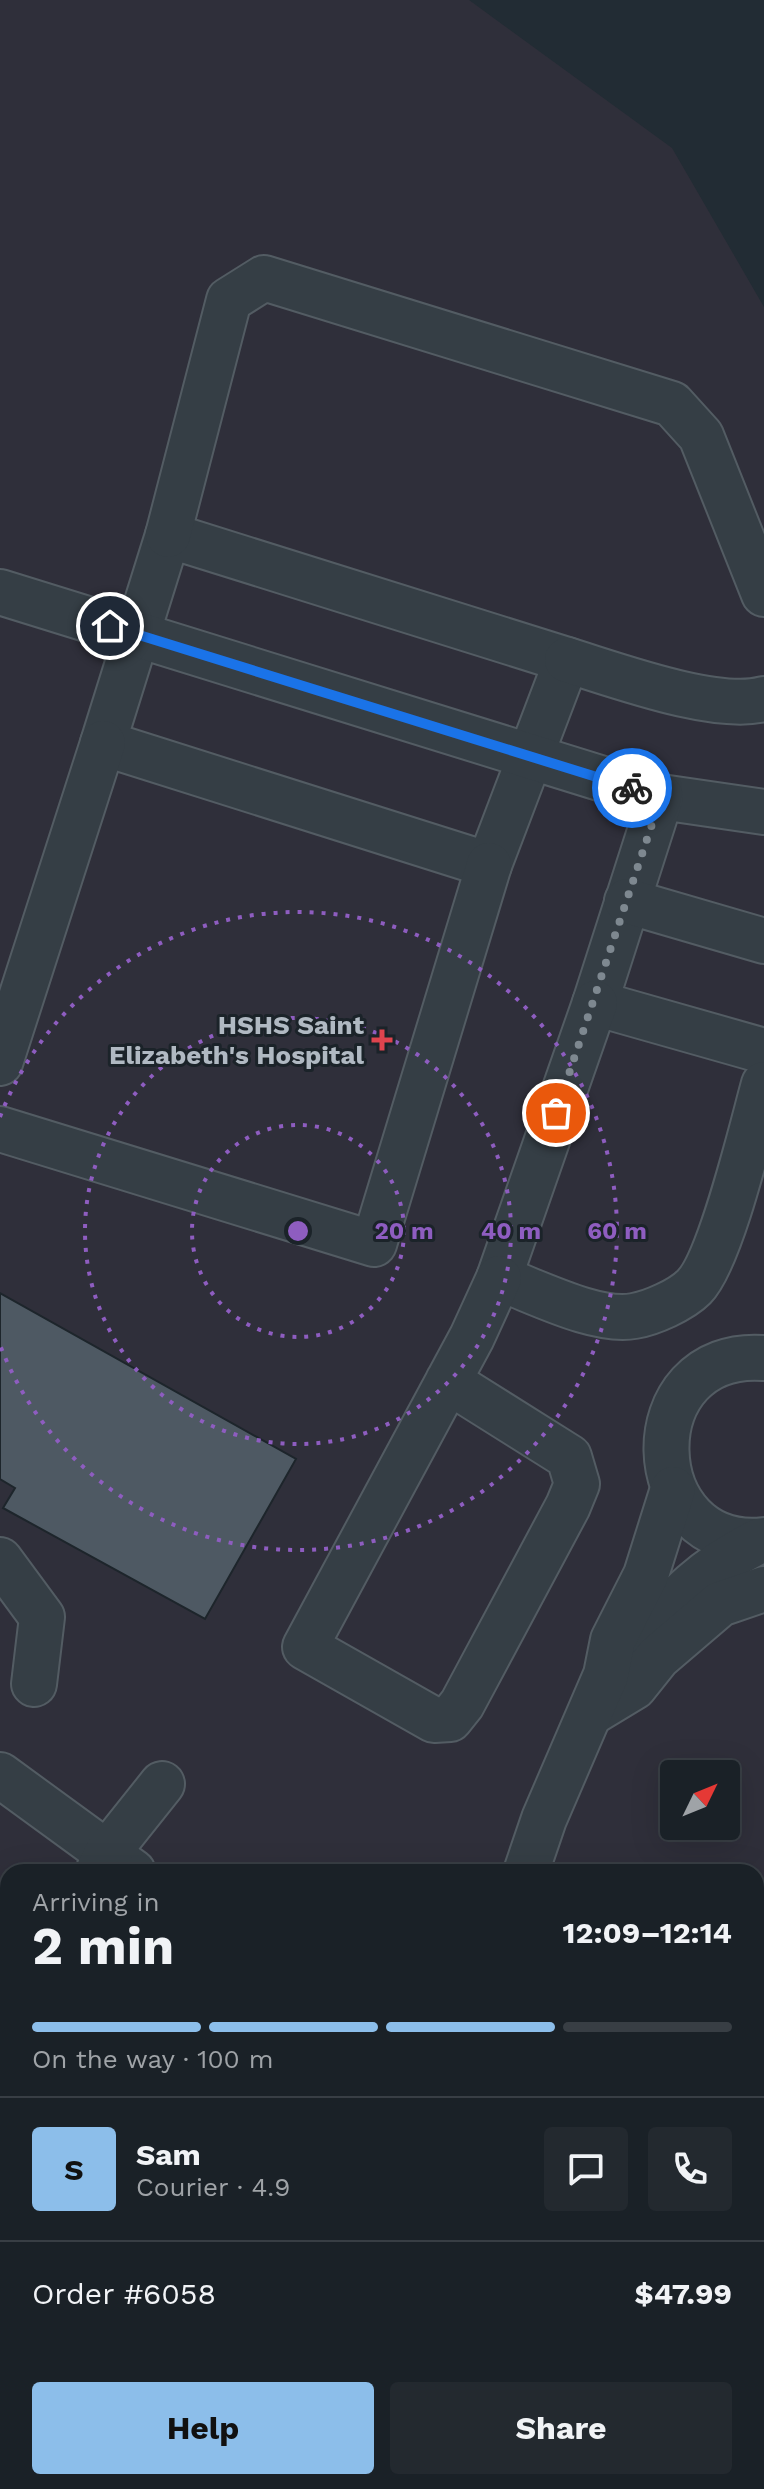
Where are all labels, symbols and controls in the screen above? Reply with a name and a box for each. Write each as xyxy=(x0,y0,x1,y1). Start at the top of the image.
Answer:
pin xyxy=(76,592,144,660)
icon: home xyxy=(88,604,132,648)
courier xyxy=(592,748,672,828)
icon: bike xyxy=(610,766,654,810)
place label: HSHS Saint Elizabeth's Hospital xyxy=(109,1010,365,1070)
marker: HSHS Saint Elizabeth's Hospital xyxy=(371,1029,393,1051)
pin xyxy=(522,1079,590,1147)
icon: bag xyxy=(534,1091,578,1135)
centre of rings xyxy=(284,1217,312,1245)
text: 20 m xyxy=(374,1217,434,1245)
text: 40 m xyxy=(481,1217,541,1245)
text: 60 m xyxy=(587,1217,647,1245)
north arrow xyxy=(660,1760,740,1840)
map controls xyxy=(660,1760,740,1840)
text: Arriving in xyxy=(32,1887,160,1917)
text: 12:09–12:14 xyxy=(563,1915,732,1950)
text: 2 min xyxy=(32,1916,174,1977)
text: On the way · 100 m xyxy=(32,2044,273,2074)
button: chat xyxy=(544,2127,628,2211)
button: phone xyxy=(648,2127,732,2211)
text: Sam xyxy=(136,2137,201,2172)
text: S xyxy=(64,2152,84,2187)
text: Courier · 4.9 xyxy=(136,2172,290,2202)
text: Order #6058 xyxy=(32,2276,216,2311)
text: $47.99 xyxy=(635,2276,732,2311)
button: Help xyxy=(32,2382,374,2474)
button: Share xyxy=(390,2382,732,2474)

